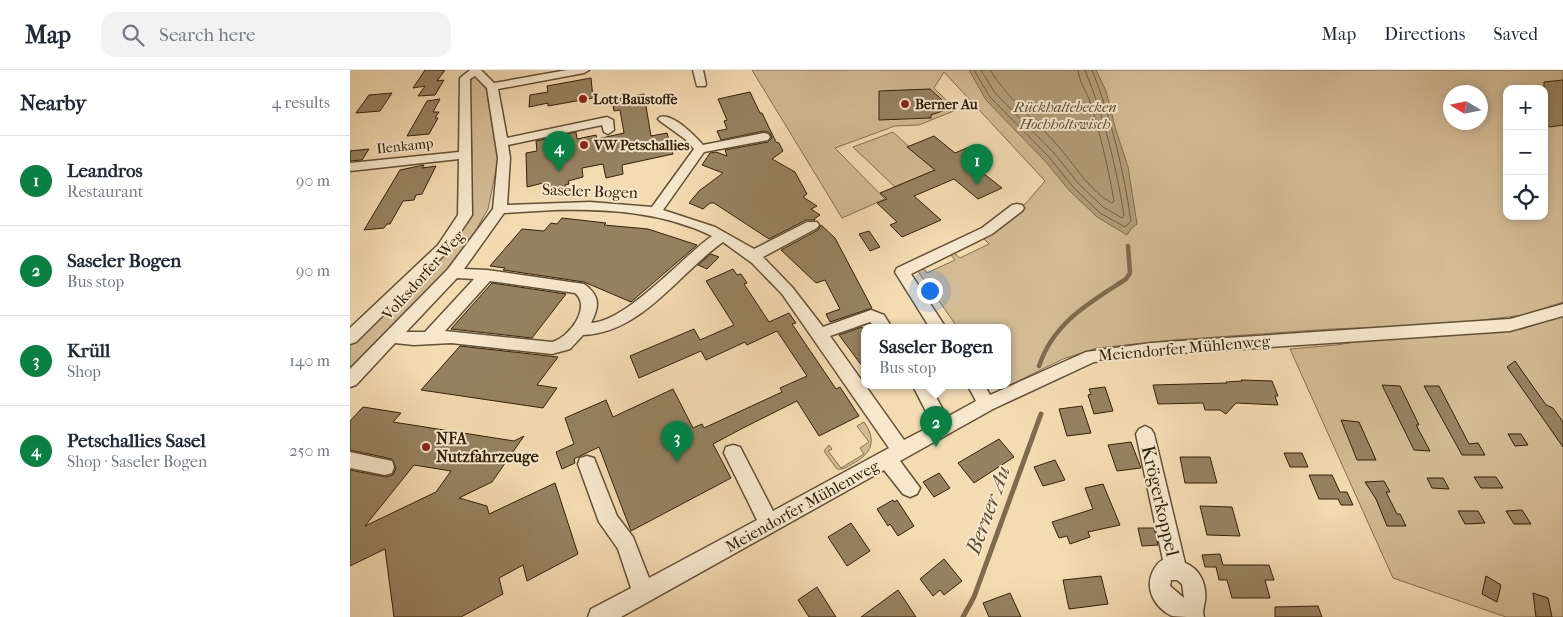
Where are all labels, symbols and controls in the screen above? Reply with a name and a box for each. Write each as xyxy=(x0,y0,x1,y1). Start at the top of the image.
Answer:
search box xyxy=(101,12,451,57)
text: Map xyxy=(25,21,71,49)
icon: search xyxy=(119,21,147,49)
text: Search here xyxy=(159,24,255,46)
text: Map xyxy=(1322,24,1356,45)
text: Directions xyxy=(1384,24,1465,45)
text: Saved xyxy=(1493,24,1538,45)
north arrow xyxy=(1443,85,1488,130)
map controls xyxy=(1503,85,1548,220)
button: + xyxy=(1503,85,1548,130)
text: Nearby xyxy=(20,91,86,115)
place label: Lott Baustoffe xyxy=(593,91,678,108)
text: 4 results xyxy=(272,93,330,112)
marker: Lott Baustoffe xyxy=(577,93,589,105)
place label: Berner Au xyxy=(915,96,978,113)
marker: Berner Au xyxy=(899,98,911,110)
water label: Rückhaltebecken Hochholtswisch xyxy=(1012,98,1117,133)
button: − xyxy=(1503,130,1548,175)
pin: 4 xyxy=(543,131,575,172)
street label: Ilenkamp xyxy=(376,135,435,157)
place label: VW Petschallies xyxy=(593,137,690,154)
marker: VW Petschallies xyxy=(578,139,590,151)
pin: 1 xyxy=(961,144,993,185)
text: Leandros xyxy=(67,160,143,182)
text: 1 xyxy=(33,171,39,190)
text: 90 m xyxy=(296,171,330,190)
button: locate xyxy=(1503,175,1548,220)
street label: Saseler Bogen xyxy=(542,180,639,202)
text: Restaurant xyxy=(67,182,143,201)
street label: Volksdorfer Weg xyxy=(377,226,468,324)
text: Saseler Bogen xyxy=(67,250,181,272)
text: 2 xyxy=(32,261,40,280)
text: 90 m xyxy=(296,261,330,280)
text: Bus stop xyxy=(67,272,124,291)
your location xyxy=(917,278,943,304)
popup xyxy=(861,324,1011,389)
street label: Meiendorfer Mühlenweg xyxy=(1097,331,1271,365)
text: Saseler Bogen xyxy=(879,336,993,358)
text: Krüll xyxy=(67,340,110,362)
text: 3 xyxy=(33,351,39,370)
text: 140 m xyxy=(289,351,330,370)
text: Bus stop xyxy=(879,358,936,377)
text: Shop xyxy=(67,362,101,381)
pin: 2 xyxy=(920,406,952,447)
pin: 3 xyxy=(661,421,693,462)
place label: NFA Nutzfahrzeuge xyxy=(436,429,539,467)
text: Petschallies Sasel xyxy=(67,430,206,452)
text: 4 xyxy=(31,441,41,460)
text: 250 m xyxy=(289,441,330,460)
marker: NFA Nutzfahrzeuge xyxy=(420,441,432,453)
street label: Krögerkoppel xyxy=(1137,443,1183,559)
text: Shop · Saseler Bogen xyxy=(67,452,207,471)
street label: Meiendorfer Mühlenweg xyxy=(722,456,882,556)
water label: Berner Au xyxy=(961,463,1015,558)

